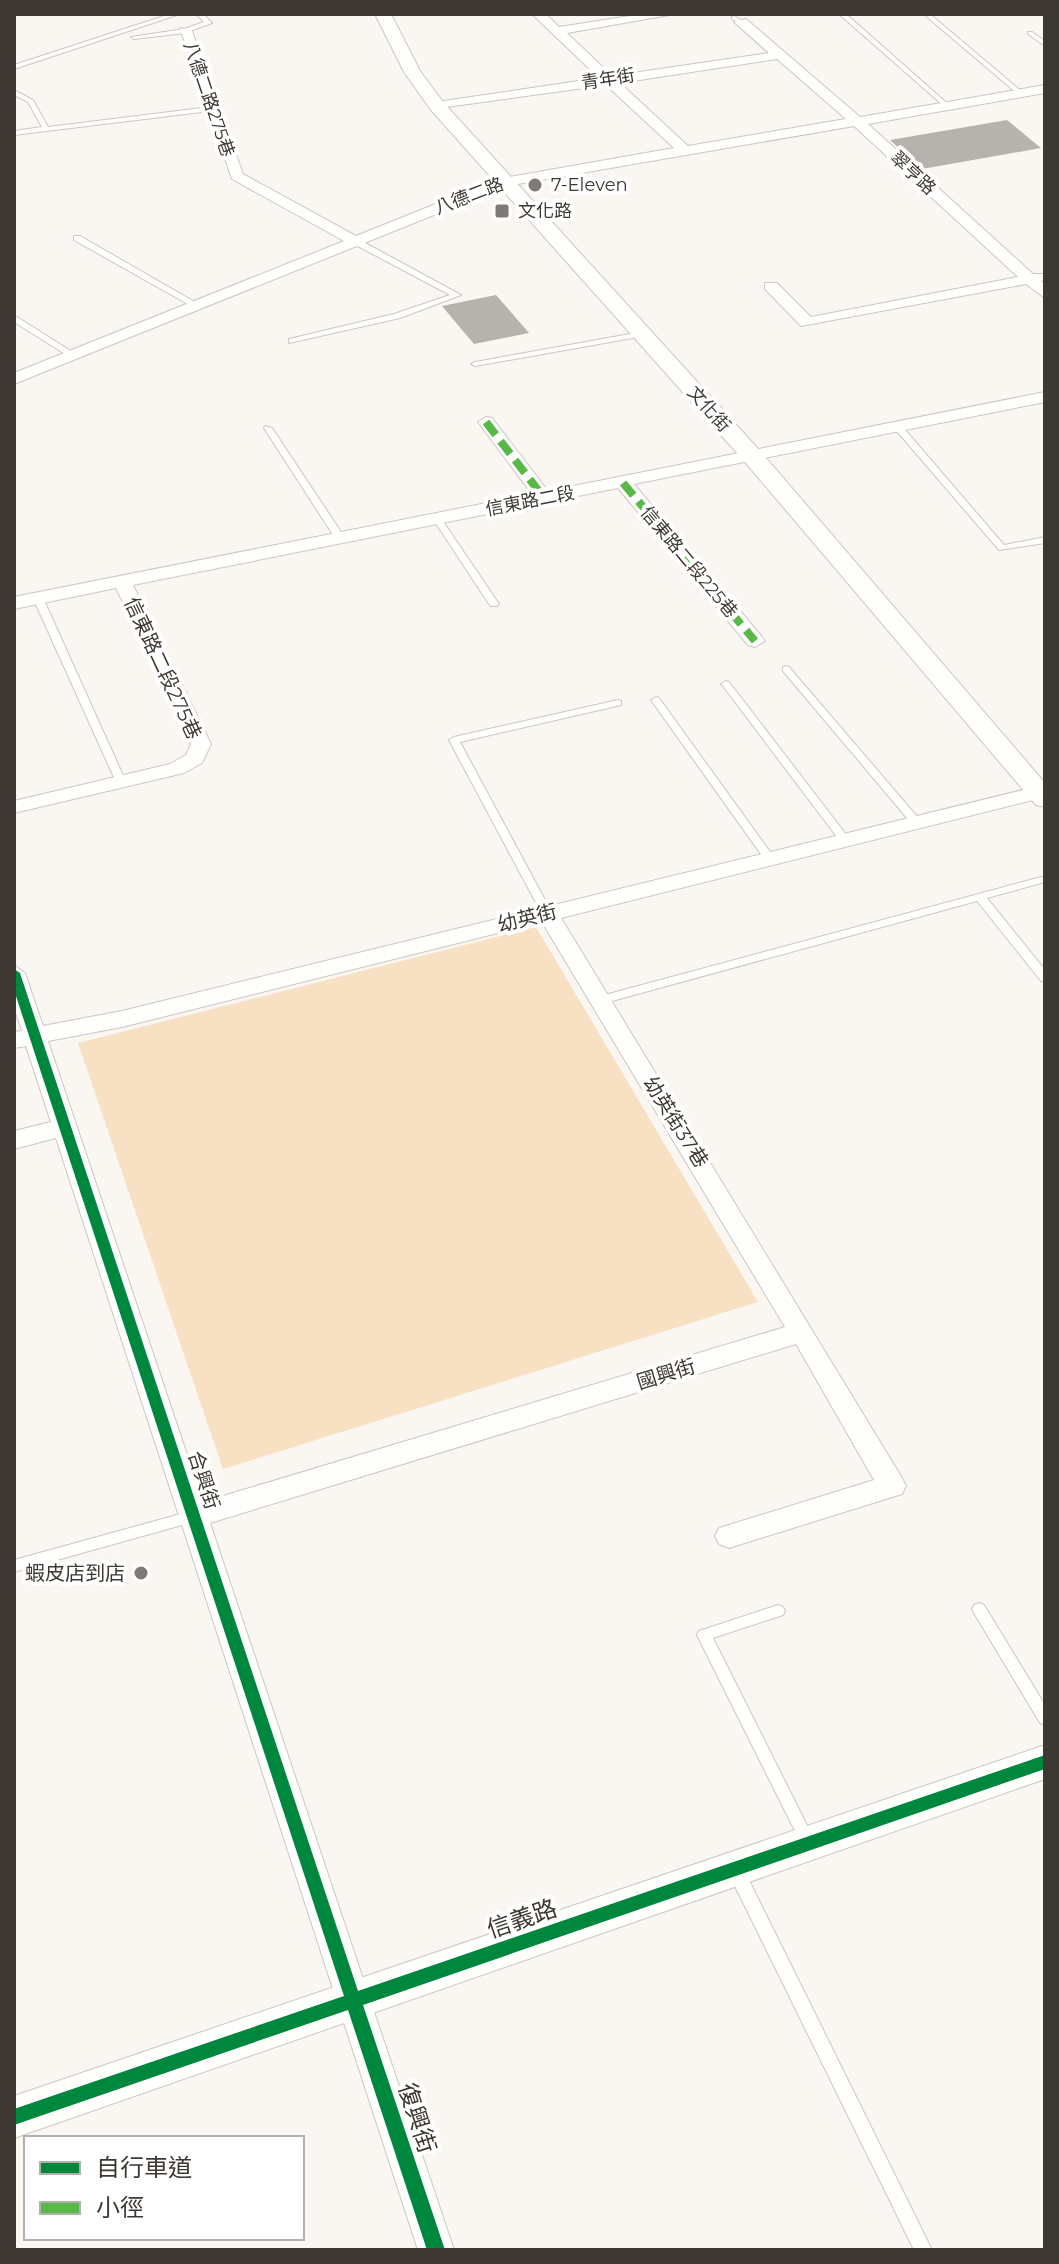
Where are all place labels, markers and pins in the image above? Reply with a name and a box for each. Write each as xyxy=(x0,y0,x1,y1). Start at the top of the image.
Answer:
place label: 7-Eleven xyxy=(551,174,628,196)
marker: 7-Eleven xyxy=(526,176,544,194)
place label: 文化路 xyxy=(518,200,572,222)
marker: 文化路 xyxy=(493,202,511,220)
place label: 蝦皮店到店 xyxy=(25,1561,125,1585)
marker: 蝦皮店到店 xyxy=(132,1564,150,1582)

